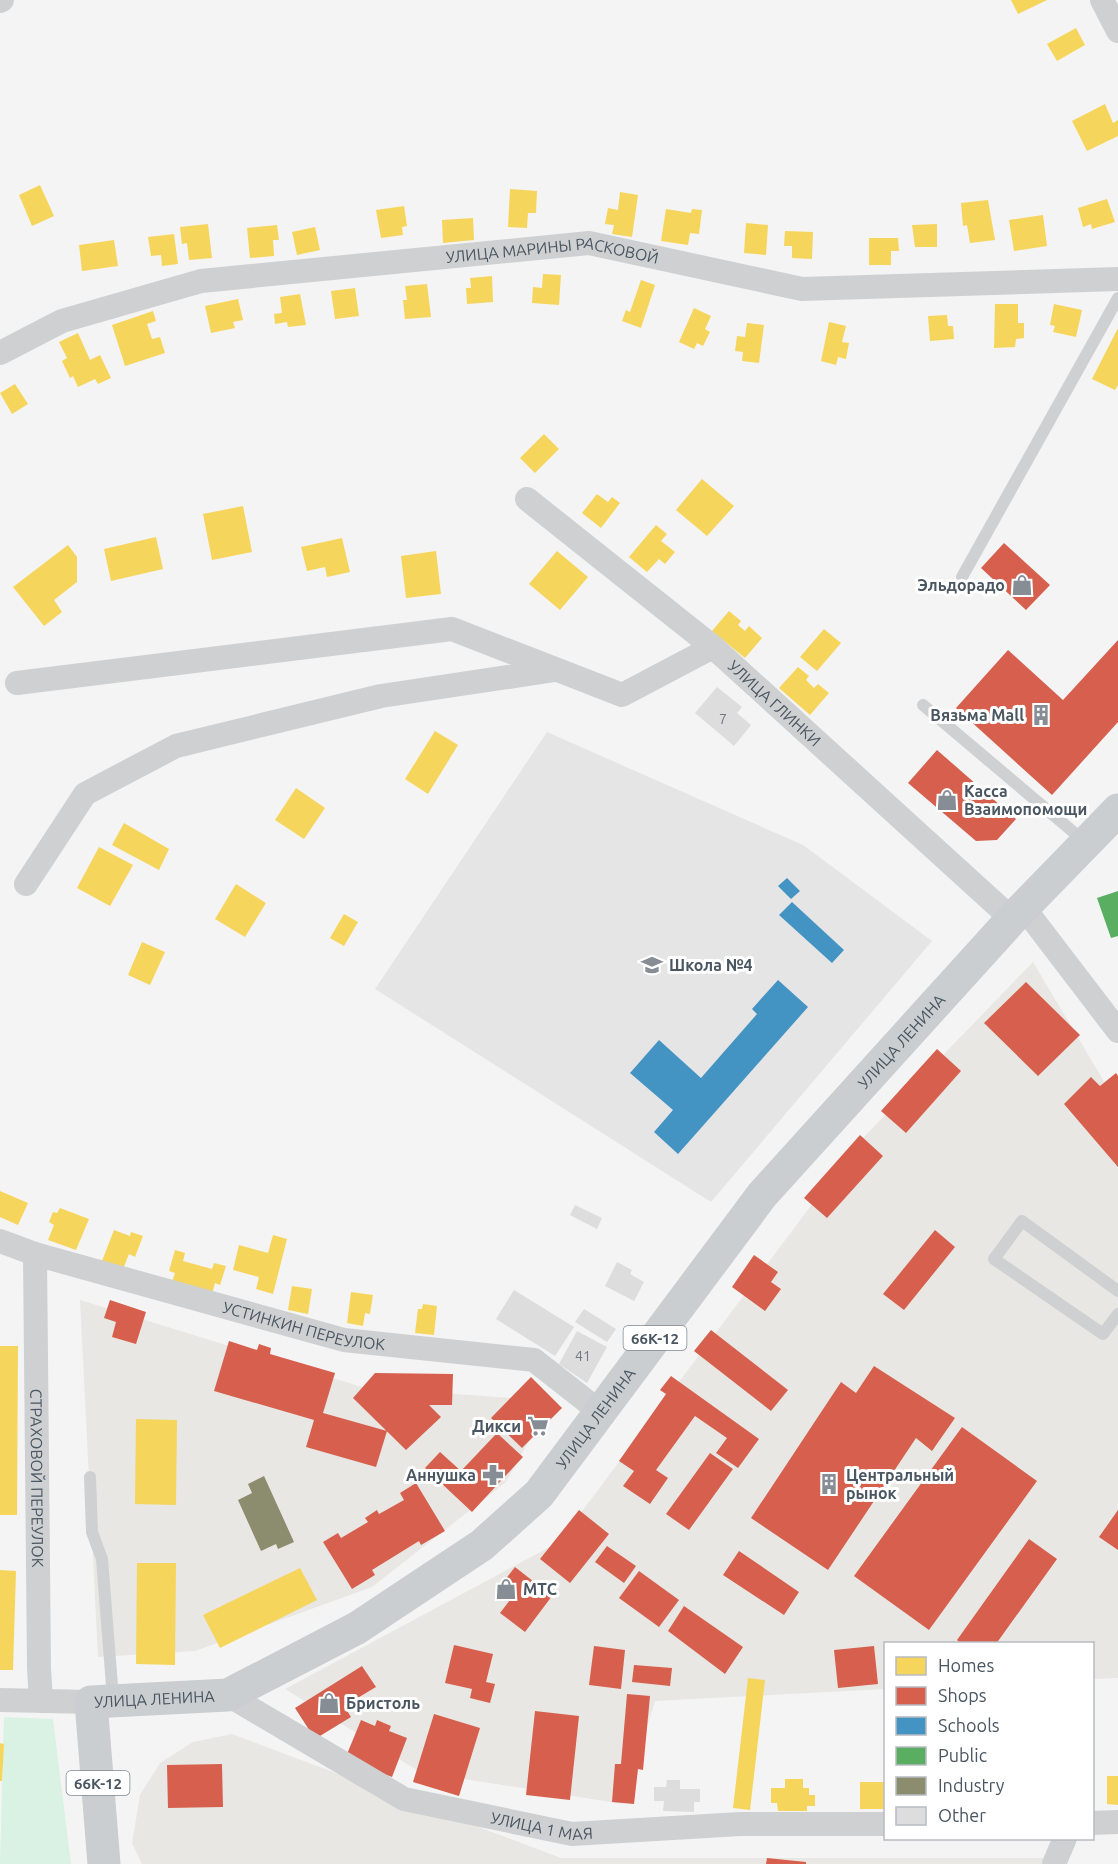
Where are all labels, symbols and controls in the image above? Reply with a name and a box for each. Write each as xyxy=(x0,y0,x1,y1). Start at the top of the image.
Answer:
street label: УЛИЦА МАРИНЫ РАСКОВОЙ xyxy=(445,233,661,267)
shop icon: Эльдорадо xyxy=(1010,573,1034,597)
place label: Эльдорадо xyxy=(917,576,1005,594)
street label: УЛИЦА ГЛИНКИ xyxy=(725,657,824,750)
building icon: Вязьма Mall xyxy=(1029,703,1053,727)
place label: Вязьма Mall xyxy=(930,706,1024,724)
house number: 7 xyxy=(719,711,727,727)
place label: Касса Взаимопомощи xyxy=(964,782,1087,818)
shop icon: Касса Взаимопомощи xyxy=(935,788,959,812)
school or university icon: Школа №4 xyxy=(640,953,664,977)
place label: Школа №4 xyxy=(669,956,753,974)
street label: УЛИЦА ЛЕНИНА xyxy=(854,990,949,1092)
street label: УСТИНКИН ПЕРЕУЛОК xyxy=(221,1298,386,1353)
road number: 66К-12 xyxy=(624,1326,686,1350)
house number: 41 xyxy=(575,1348,591,1364)
street label: УЛИЦА ЛЕНИНА xyxy=(552,1364,639,1472)
street label: СТРАХОВОЙ ПЕРЕУЛОК xyxy=(27,1389,47,1568)
supermarket icon: Дикси xyxy=(526,1414,550,1438)
place label: Дикси xyxy=(472,1417,521,1435)
pharmacy icon: Аннушка xyxy=(481,1463,505,1487)
place label: Аннушка xyxy=(406,1466,476,1484)
place label: Центральный рынок xyxy=(846,1466,954,1502)
building icon: Центральный рынок xyxy=(817,1472,841,1496)
shop icon: МТС xyxy=(494,1577,518,1601)
place label: МТС xyxy=(523,1580,557,1598)
legend xyxy=(884,1642,1094,1840)
text: Homes xyxy=(938,1655,995,1675)
text: Shops xyxy=(938,1685,987,1705)
street label: УЛИЦА ЛЕНИНА xyxy=(94,1687,216,1711)
shop icon: Бристоль xyxy=(317,1691,341,1715)
place label: Бристоль xyxy=(346,1694,420,1712)
text: Schools xyxy=(938,1715,1000,1735)
text: Public xyxy=(938,1745,987,1765)
road number: 66К-12 xyxy=(66,1771,130,1795)
text: Industry xyxy=(938,1775,1005,1795)
text: Other xyxy=(938,1805,986,1825)
street label: УЛИЦА 1 МАЯ xyxy=(489,1808,593,1843)

